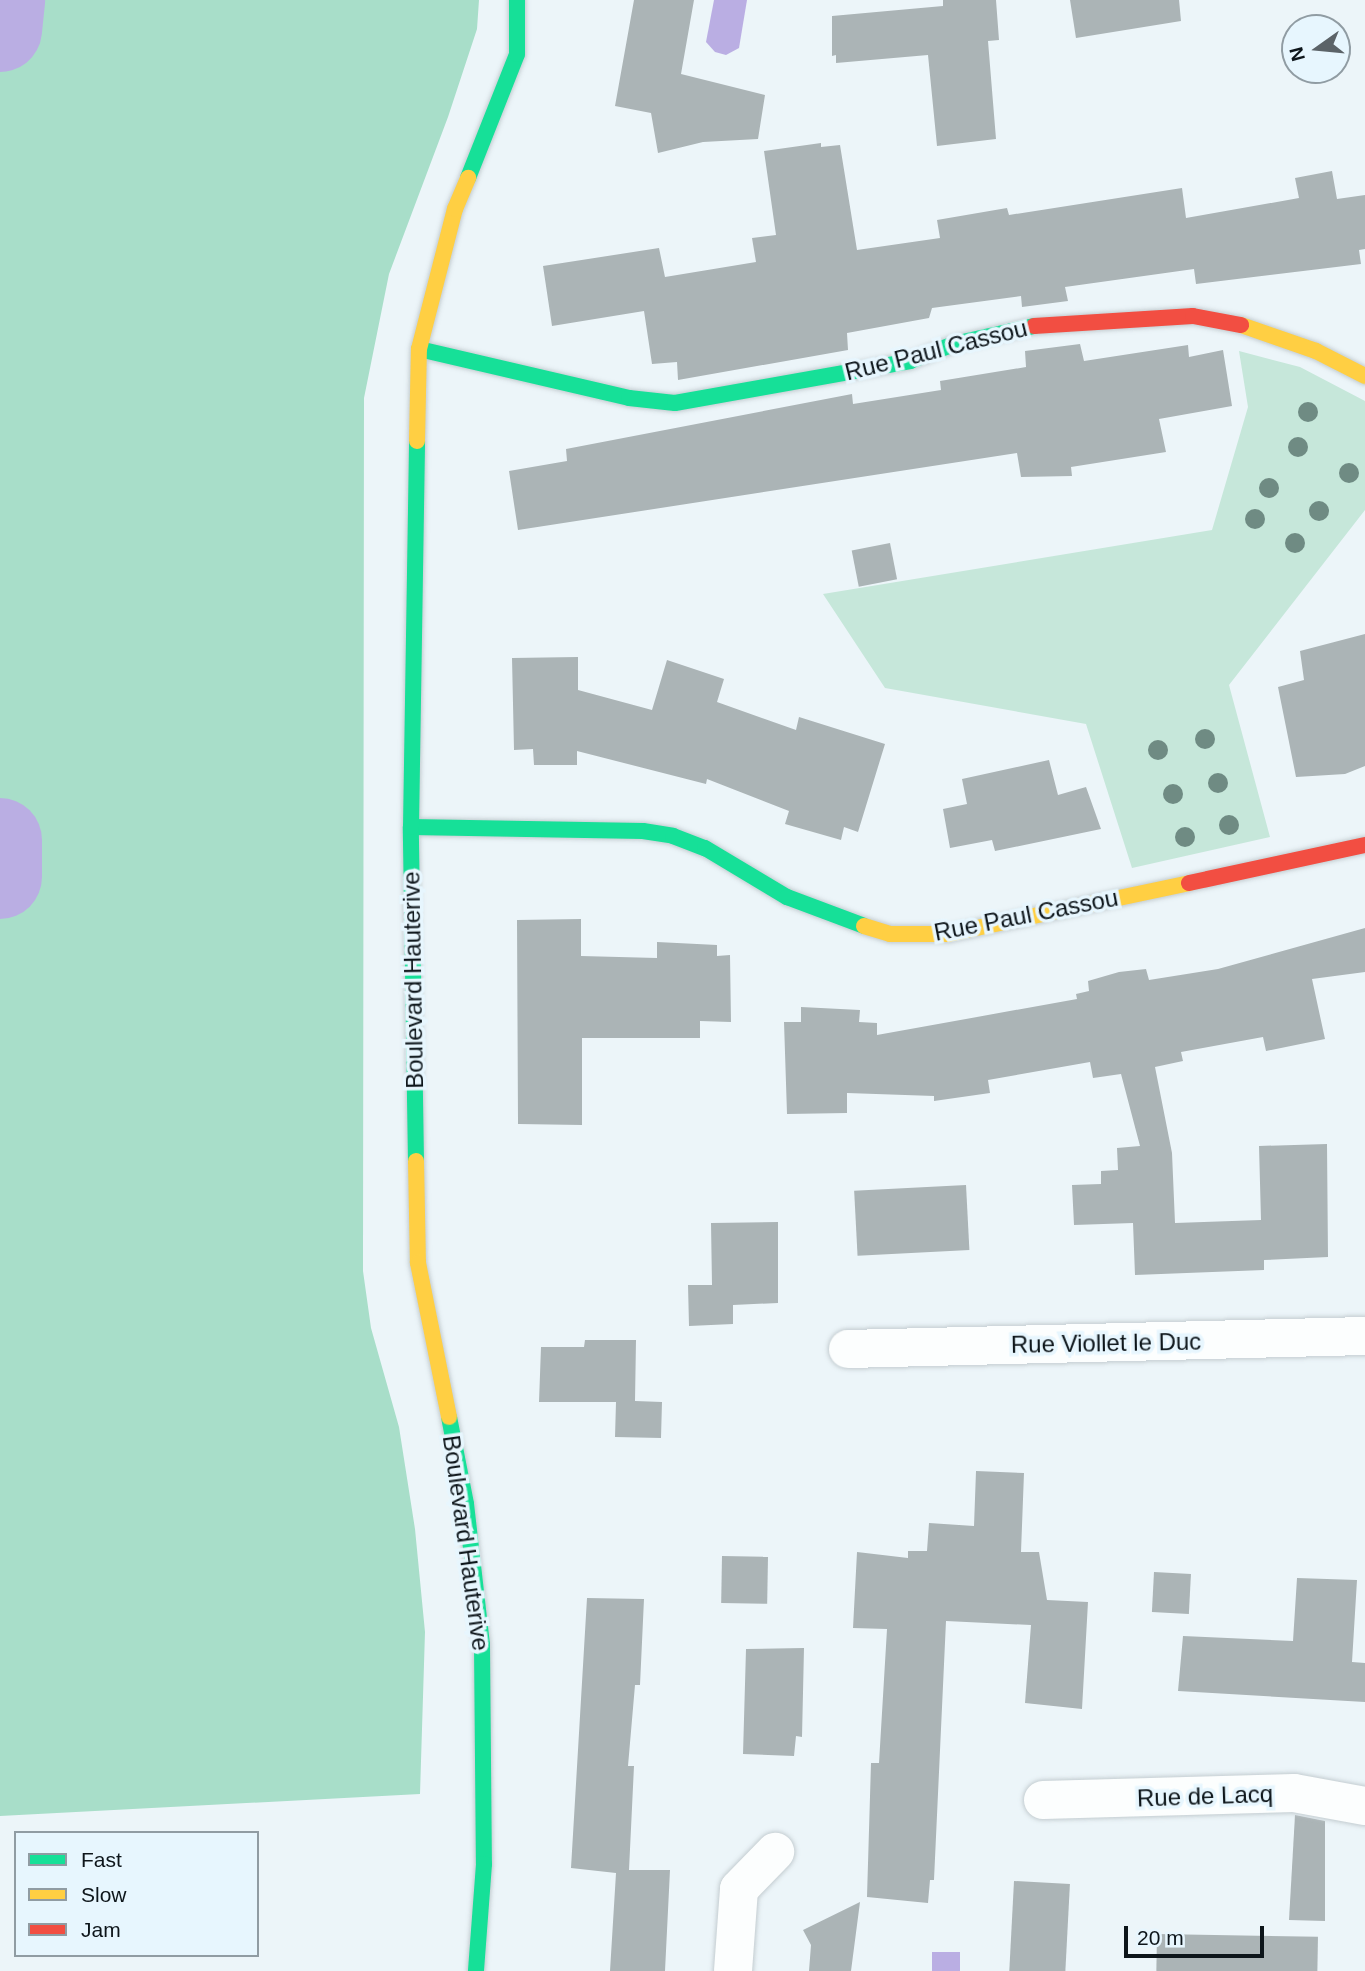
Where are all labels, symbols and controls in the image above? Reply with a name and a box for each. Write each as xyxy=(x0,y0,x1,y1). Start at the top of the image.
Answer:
north arrow xyxy=(1281,14,1351,84)
text: N xyxy=(1285,45,1309,63)
street label: Rue Paul Cassou xyxy=(842,313,1030,387)
street label: Boulevard Hauterive xyxy=(397,871,429,1089)
street label: Rue Paul Cassou xyxy=(932,883,1120,947)
street label: Rue Viollet le Duc xyxy=(1011,1327,1201,1359)
street label: Boulevard Hauterive xyxy=(437,1433,495,1653)
street label: Rue de Lacq xyxy=(1136,1779,1274,1813)
legend xyxy=(14,1831,259,1957)
text: Fast xyxy=(81,1848,122,1871)
text: Slow xyxy=(81,1883,127,1906)
scale bar xyxy=(1127,1912,1267,1956)
text: Jam xyxy=(81,1918,121,1941)
text: 20 m xyxy=(1137,1926,1184,1949)

